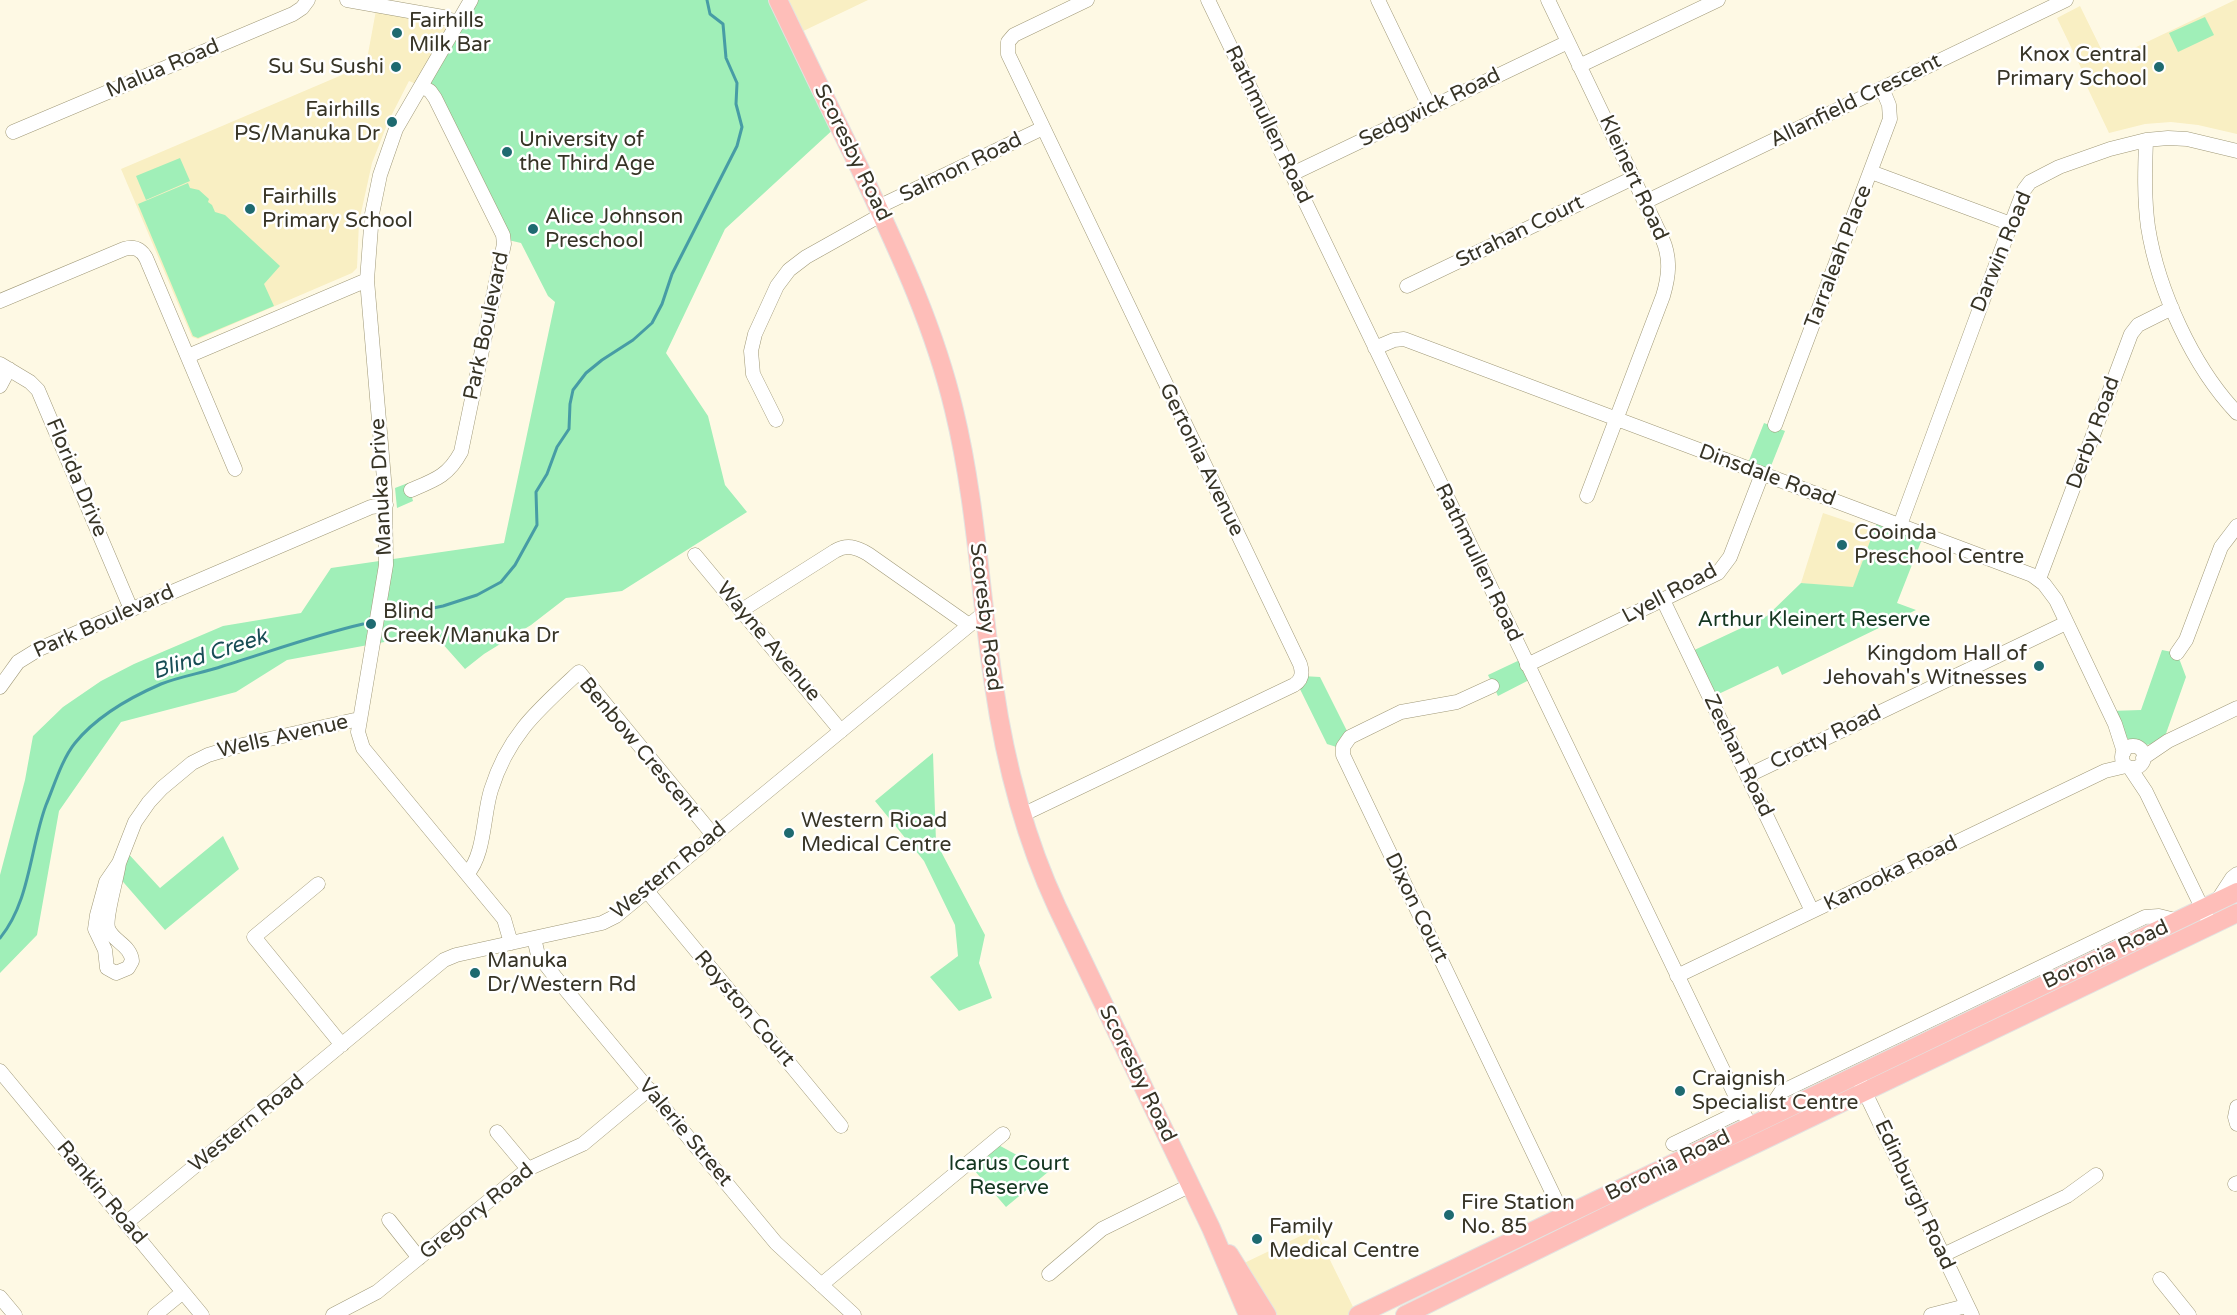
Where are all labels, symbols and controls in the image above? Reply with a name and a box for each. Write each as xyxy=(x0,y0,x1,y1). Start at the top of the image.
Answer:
place label: Fairhills Milk Bar xyxy=(409,8,491,58)
marker: Fairhills Milk Bar xyxy=(390,26,404,40)
street label: Malua Road xyxy=(103,34,223,104)
street label: Rathmullen Road xyxy=(1219,42,1317,208)
place label: Knox Central Primary School xyxy=(1996,42,2147,92)
street label: Allanfield Crescent xyxy=(1766,49,1946,153)
place label: Su Su Sushi xyxy=(268,54,384,80)
marker: Su Su Sushi xyxy=(389,60,403,74)
marker: Knox Central Primary School xyxy=(2152,60,2166,74)
street label: Sedgwick Road xyxy=(1355,63,1505,153)
street label: Scoresby Road xyxy=(808,80,896,226)
place label: Fairhills PS/Manuka Dr xyxy=(234,97,380,147)
street label: Kleinert Road xyxy=(1593,111,1673,245)
marker: Fairhills PS/Manuka Dr xyxy=(385,115,399,129)
place label: University of the Third Age xyxy=(519,127,655,177)
street label: Salmon Road xyxy=(896,128,1026,208)
marker: University of the Third Age xyxy=(500,145,514,159)
street label: Tarraleah Place xyxy=(1800,182,1878,332)
place label: Fairhills Primary School xyxy=(262,184,413,234)
street label: Darwin Road xyxy=(1966,188,2038,316)
street label: Strahan Court xyxy=(1452,190,1588,274)
marker: Fairhills Primary School xyxy=(243,202,257,216)
place label: Alice Johnson Preschool xyxy=(545,204,683,254)
marker: Alice Johnson Preschool xyxy=(526,222,540,236)
street label: Park Boulevard xyxy=(459,249,515,403)
street label: Derby Road xyxy=(2062,373,2126,493)
street label: Gertonia Avenue xyxy=(1153,379,1249,541)
street label: Florida Drive xyxy=(40,415,112,541)
street label: Manuka Drive xyxy=(366,418,398,556)
street label: Dinsdale Road xyxy=(1695,440,1839,512)
street label: Rathmullen Road xyxy=(1429,480,1527,646)
place label: Cooinda Preschool Centre xyxy=(1854,520,2024,570)
marker: Cooinda Preschool Centre xyxy=(1835,538,1849,552)
street label: Scoresby Road xyxy=(963,541,1007,693)
street label: Lyell Road xyxy=(1618,559,1722,629)
street label: Wayne Avenue xyxy=(711,577,825,707)
street label: Park Boulevard xyxy=(30,580,178,664)
place label: Blind Creek/Manuka Dr xyxy=(383,599,559,649)
park label: Arthur Kleinert Reserve xyxy=(1698,607,1930,633)
marker: Blind Creek/Manuka Dr xyxy=(364,617,378,631)
water label: Blind Creek xyxy=(149,624,271,686)
place label: Kingdom Hall of Jehovah's Witnesses xyxy=(1823,641,2027,691)
marker: Kingdom Hall of Jehovah's Witnesses xyxy=(2032,659,2046,673)
street label: Benbow Crescent xyxy=(573,673,705,823)
street label: Zeehan Road xyxy=(1698,691,1778,821)
street label: Crotty Road xyxy=(1766,700,1886,776)
street label: Wells Avenue xyxy=(215,710,351,764)
place label: Western Rioad Medical Centre xyxy=(801,808,951,858)
street label: Western Road xyxy=(606,817,732,925)
marker: Western Rioad Medical Centre xyxy=(782,826,796,840)
street label: Kanooka Road xyxy=(1820,831,1962,917)
street label: Dixon Court xyxy=(1379,849,1453,967)
street label: Boronia Road xyxy=(2039,915,2173,995)
street label: Royston Court xyxy=(688,946,800,1072)
place label: Manuka Dr/Western Rd xyxy=(487,948,636,998)
marker: Manuka Dr/Western Rd xyxy=(468,966,482,980)
street label: Scoresby Road xyxy=(1093,1001,1181,1147)
place label: Craignish Specialist Centre xyxy=(1692,1066,1858,1116)
street label: Western Road xyxy=(184,1070,310,1178)
street label: Valerie Street xyxy=(633,1074,737,1192)
marker: Craignish Specialist Centre xyxy=(1673,1084,1687,1098)
street label: Edinburgh Road xyxy=(1868,1116,1960,1274)
street label: Boronia Road xyxy=(1601,1125,1735,1207)
street label: Rankin Road xyxy=(50,1136,152,1250)
park label: Icarus Court Reserve xyxy=(949,1151,1069,1201)
street label: Gregory Road xyxy=(415,1158,539,1266)
place label: Fire Station No. 85 xyxy=(1461,1190,1575,1240)
marker: Fire Station No. 85 xyxy=(1442,1208,1456,1222)
place label: Family Medical Centre xyxy=(1269,1214,1419,1264)
marker: Family Medical Centre xyxy=(1250,1232,1264,1246)

